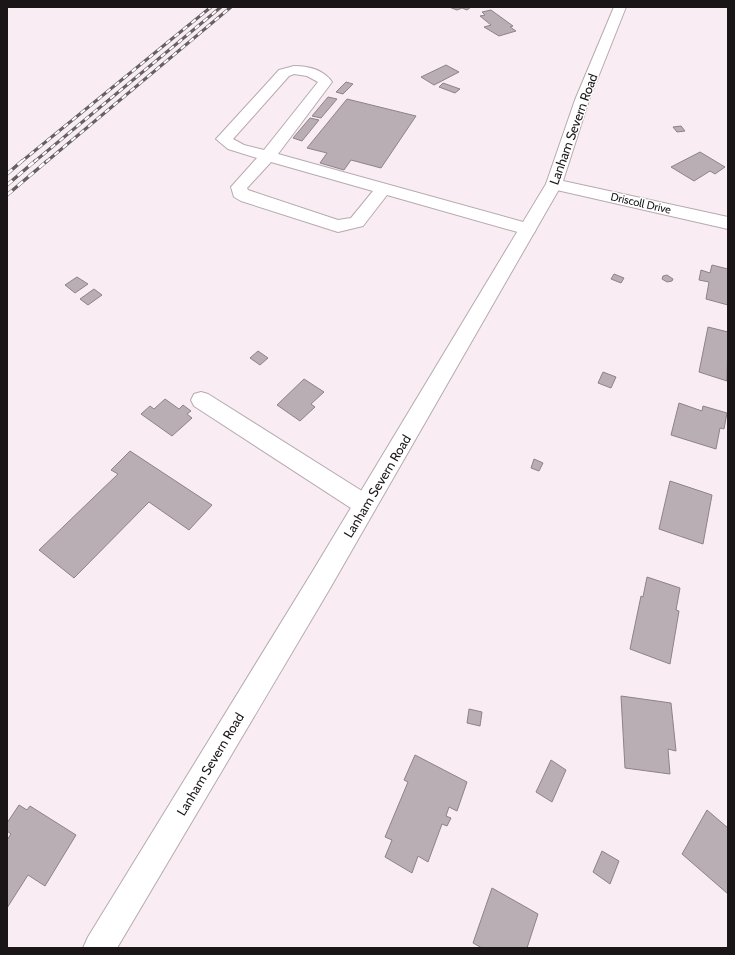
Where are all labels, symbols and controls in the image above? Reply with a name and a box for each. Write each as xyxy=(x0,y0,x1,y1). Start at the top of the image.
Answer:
street label: Lanham Severn Road xyxy=(545,71,601,187)
street label: Driscoll Drive xyxy=(609,189,673,217)
street label: Lanham Severn Road xyxy=(340,432,414,540)
street label: Lanham Severn Road xyxy=(173,710,247,818)

